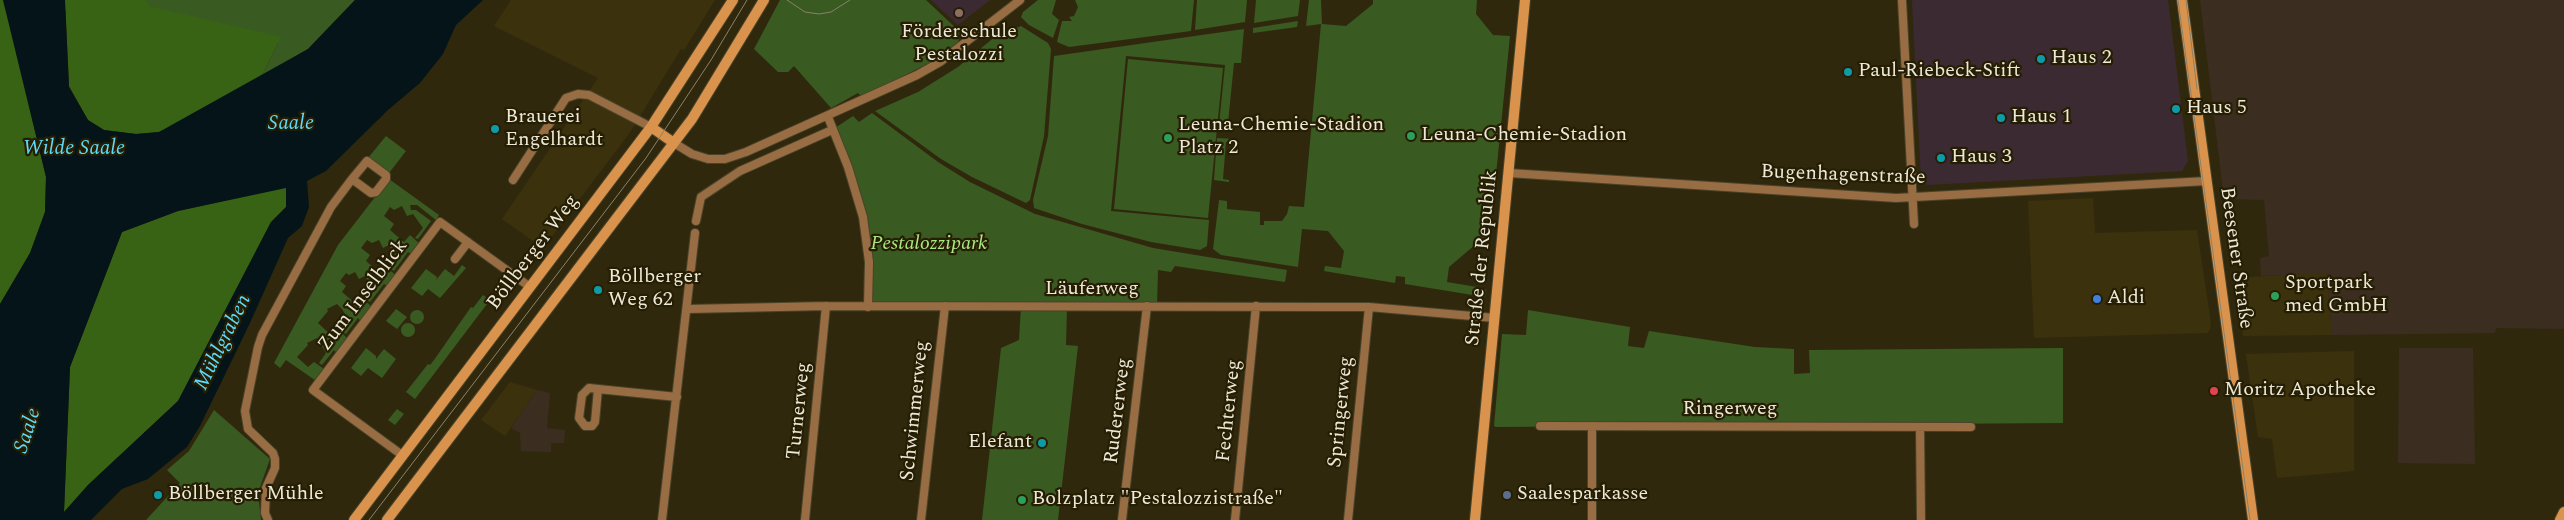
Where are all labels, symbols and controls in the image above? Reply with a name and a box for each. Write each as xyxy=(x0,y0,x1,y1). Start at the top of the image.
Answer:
marker: Förderschule Pestalozzi xyxy=(953,7,965,19)
place label: Förderschule Pestalozzi xyxy=(901,21,1017,68)
place label: Haus 2 xyxy=(2051,47,2112,71)
marker: Haus 2 xyxy=(2035,53,2047,65)
place label: Paul-Riebeck-Stift xyxy=(1858,60,2020,84)
marker: Paul-Riebeck-Stift xyxy=(1842,66,1854,78)
place label: Haus 5 xyxy=(2186,97,2247,121)
marker: Haus 5 xyxy=(2170,103,2182,115)
place label: Brauerei Engelhardt xyxy=(505,106,603,153)
place label: Haus 1 xyxy=(2011,106,2072,130)
water label: Saale xyxy=(268,112,314,138)
marker: Haus 1 xyxy=(1995,112,2007,124)
place label: Leuna-Chemie-Stadion Platz 2 xyxy=(1178,114,1384,161)
marker: Brauerei Engelhardt xyxy=(489,123,501,135)
place label: Leuna-Chemie-Stadion xyxy=(1421,124,1627,148)
marker: Leuna-Chemie-Stadion xyxy=(1405,130,1417,142)
marker: Leuna-Chemie-Stadion Platz 2 xyxy=(1162,132,1174,144)
water label: Wilde Saale xyxy=(23,137,125,163)
place label: Haus 3 xyxy=(1951,146,2012,170)
marker: Haus 3 xyxy=(1935,152,1947,164)
street label: Bugenhagenstraße xyxy=(1760,161,1926,191)
street label: Straße der Republik xyxy=(1462,169,1504,347)
street label: Beesener Straße xyxy=(2213,185,2257,331)
street label: Böllberger Weg xyxy=(483,191,585,315)
park label: Pestalozzipark xyxy=(871,233,987,257)
street label: Zum Inselblick xyxy=(314,235,414,357)
place label: Böllberger Weg 62 xyxy=(608,266,701,313)
place label: Sportpark med GmbH xyxy=(2285,272,2388,319)
street label: Läuferweg xyxy=(1045,278,1139,302)
marker: Böllberger Weg 62 xyxy=(592,284,604,296)
place label: Aldi xyxy=(2107,287,2145,311)
marker: Sportpark med GmbH xyxy=(2269,290,2281,302)
water label: Mühlgraben xyxy=(190,291,258,395)
marker: Aldi xyxy=(2091,293,2103,305)
street label: Schwimmerweg xyxy=(897,340,935,482)
street label: Springerweg xyxy=(1324,355,1360,469)
street label: Rudererweg xyxy=(1101,357,1137,465)
street label: Fechterweg xyxy=(1213,359,1247,463)
street label: Turnerweg xyxy=(783,361,817,461)
place label: Moritz Apotheke xyxy=(2224,379,2376,403)
marker: Moritz Apotheke xyxy=(2208,385,2220,397)
street label: Ringerweg xyxy=(1682,398,1778,422)
water label: Saale xyxy=(10,405,48,457)
place label: Elefant xyxy=(968,431,1032,455)
marker: Elefant xyxy=(1036,437,1048,449)
place label: Böllberger Mühle xyxy=(168,483,324,507)
place label: Saalesparkasse xyxy=(1517,483,1648,507)
place label: Bolzplatz "Pestalozzistraße" xyxy=(1032,488,1283,512)
marker: Böllberger Mühle xyxy=(152,489,164,501)
marker: Saalesparkasse xyxy=(1501,489,1513,501)
marker: Bolzplatz "Pestalozzistraße" xyxy=(1016,494,1028,506)

